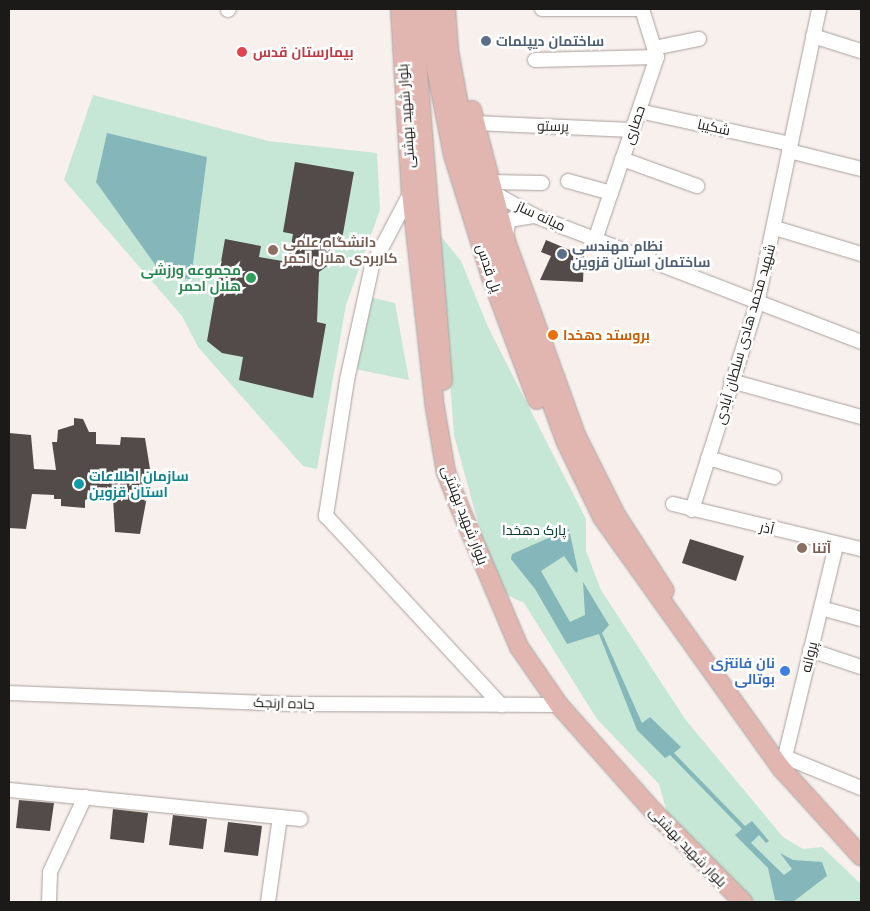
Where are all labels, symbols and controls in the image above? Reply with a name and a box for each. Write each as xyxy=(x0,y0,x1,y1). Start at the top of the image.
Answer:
place label: ساختمان دیپلمات xyxy=(496,33,604,49)
marker: ساختمان دیپلمات xyxy=(480,35,492,47)
place label: بیمارستان قدس xyxy=(253,44,354,60)
marker: بیمارستان قدس xyxy=(235,45,249,59)
street label: بلوار شهید بهشتی xyxy=(394,63,418,169)
street label: حصاری xyxy=(620,103,648,147)
street label: شکیبا xyxy=(696,115,732,139)
street label: پرستو xyxy=(537,117,569,135)
street label: میانه ساز xyxy=(514,197,568,235)
place label: دانشگاه علمی کاربردی هلال احمر xyxy=(283,234,398,266)
place label: نظام مهندسی ساختمان استان قزوین xyxy=(572,238,710,270)
street label: پل قدس xyxy=(473,242,505,294)
street label: شهید محمد هادی سلطان آبادی xyxy=(711,242,779,426)
marker: دانشگاه علمی کاربردی هلال احمر xyxy=(267,244,279,256)
marker: نظام مهندسی ساختمان استان قزوین xyxy=(556,248,568,260)
place label: مجموعه ورزشی هلال احمر xyxy=(141,262,241,294)
marker: مجموعه ورزشی هلال احمر xyxy=(245,272,257,284)
place label: بروستد دهخدا xyxy=(563,327,650,343)
marker: بروستد دهخدا xyxy=(547,329,559,341)
street label: بلوار شهید بهشتی xyxy=(438,463,492,567)
place label: سازمان اطلاعات استان قزوین xyxy=(89,468,189,501)
marker: سازمان اطلاعات استان قزوین xyxy=(73,478,85,490)
street label: آذر xyxy=(758,518,776,538)
park label: پارک دهخدا xyxy=(502,522,566,538)
place label: آتنا xyxy=(812,540,831,556)
marker: آتنا xyxy=(796,542,808,554)
street label: پروانه xyxy=(797,640,821,674)
place label: نان فانتزی بوتالی xyxy=(711,655,775,688)
marker: نان فانتزی بوتالی xyxy=(779,665,791,677)
street label: جاده ارنجک xyxy=(253,694,315,712)
street label: بلوار شهید بهشتی xyxy=(646,803,730,891)

